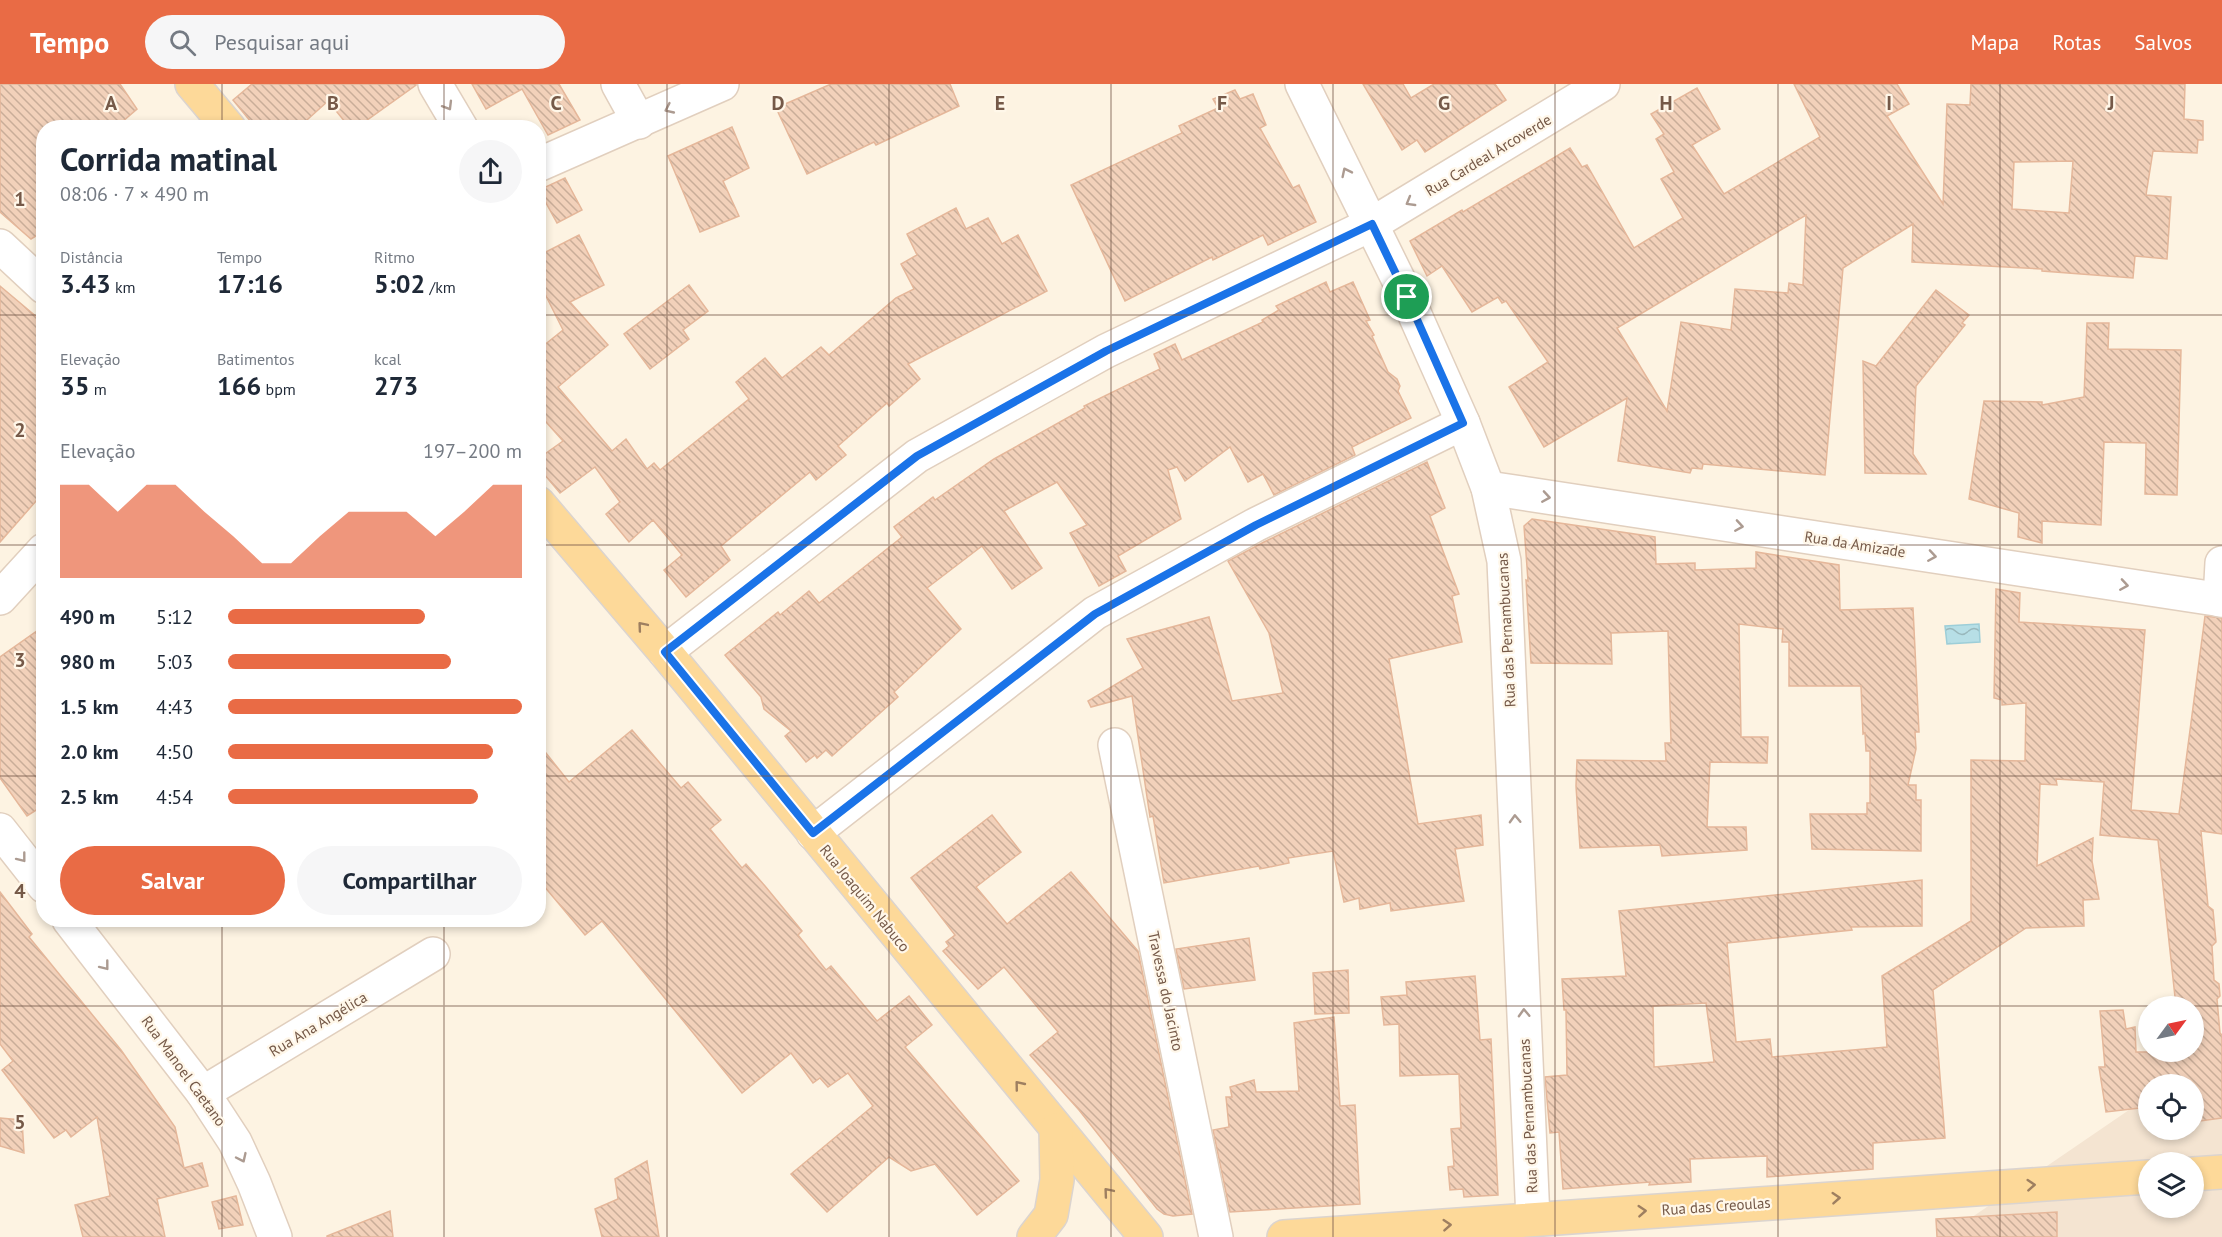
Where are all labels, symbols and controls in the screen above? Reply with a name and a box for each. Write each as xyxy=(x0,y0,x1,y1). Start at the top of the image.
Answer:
search box xyxy=(145,15,565,69)
text: Tempo xyxy=(30,24,109,61)
icon: search xyxy=(166,26,199,59)
text: Pesquisar aqui xyxy=(214,28,350,56)
text: Mapa xyxy=(1970,29,2019,56)
text: Rotas xyxy=(2052,29,2101,56)
text: Salvos xyxy=(2134,29,2192,56)
text: A xyxy=(105,90,118,116)
text: B xyxy=(327,90,339,116)
text: C xyxy=(550,90,562,116)
text: D xyxy=(772,90,785,116)
text: E xyxy=(995,90,1005,116)
text: F xyxy=(1217,90,1227,116)
text: G xyxy=(1438,90,1450,116)
text: H xyxy=(1659,90,1673,116)
text: I xyxy=(1886,90,1892,116)
text: J xyxy=(2107,90,2114,116)
one-way arrow xyxy=(441,100,453,110)
one-way arrow xyxy=(665,101,676,113)
street label: Rua Cardeal Arcoverde xyxy=(1421,110,1555,200)
text: Corrida matinal xyxy=(60,137,277,180)
button: share xyxy=(459,140,522,203)
one-way arrow xyxy=(1341,167,1353,178)
text: 08:06 · 7 × 490 m xyxy=(60,181,209,207)
text: 1 xyxy=(14,186,26,212)
one-way arrow xyxy=(1405,194,1416,206)
text: Distância xyxy=(60,247,123,267)
text: Tempo xyxy=(217,247,262,267)
text: Ritmo xyxy=(374,247,415,267)
text: 3.43 xyxy=(60,267,111,300)
text: 17:16 xyxy=(217,267,283,300)
text: 5:02 xyxy=(374,267,425,300)
pin xyxy=(1381,271,1432,322)
text: km xyxy=(111,277,136,297)
text: /km xyxy=(425,277,456,297)
icon: arrive xyxy=(1390,280,1423,313)
text: Elevação xyxy=(60,349,120,369)
text: Batimentos xyxy=(217,349,294,369)
text: kcal xyxy=(374,349,401,369)
text: 35 xyxy=(60,369,89,402)
text: 166 xyxy=(217,369,261,402)
text: 273 xyxy=(374,369,418,402)
text: m xyxy=(89,379,107,399)
text: bpm xyxy=(261,379,296,399)
text: 2 xyxy=(14,417,26,443)
text: Elevação xyxy=(60,438,136,464)
text: 197–200 m xyxy=(423,438,522,464)
one-way arrow xyxy=(1541,490,1551,502)
one-way arrow xyxy=(1734,520,1743,532)
street label: Rua da Amizade xyxy=(1803,527,1907,561)
one-way arrow xyxy=(1927,549,1936,561)
street label: Rua das Pernambucanas xyxy=(1492,552,1520,708)
one-way arrow xyxy=(2120,579,2129,591)
text: 490 m xyxy=(60,604,115,630)
text: 5:12 xyxy=(156,604,193,630)
one-way arrow xyxy=(639,622,650,633)
text: 3 xyxy=(14,647,26,673)
text: 980 m xyxy=(60,649,115,675)
text: 5:03 xyxy=(156,649,193,675)
text: 1.5 km xyxy=(60,694,119,720)
text: 4:43 xyxy=(156,694,193,720)
text: 2.0 km xyxy=(60,739,119,765)
text: 4:50 xyxy=(156,739,193,765)
text: 2.5 km xyxy=(60,784,119,810)
text: 4:54 xyxy=(156,784,193,810)
one-way arrow xyxy=(1509,814,1522,823)
street label: Rua Joaquim Nabuco xyxy=(816,840,914,956)
button: Salvar xyxy=(60,846,285,915)
button: Compartilhar xyxy=(297,846,522,915)
one-way arrow xyxy=(14,851,25,862)
text: 4 xyxy=(14,878,26,904)
street label: Travessa do Jacinto xyxy=(1144,929,1188,1053)
one-way arrow xyxy=(97,959,108,970)
street label: Rua Ana Angélica xyxy=(266,987,370,1061)
north arrow xyxy=(2138,996,2204,1062)
map controls xyxy=(2138,996,2204,1218)
one-way arrow xyxy=(1517,1009,1530,1018)
street label: Rua Manoel Caetano xyxy=(138,1012,230,1130)
street label: Rua das Pernambucanas xyxy=(1514,1038,1542,1194)
button: locate xyxy=(2138,1074,2204,1140)
one-way arrow xyxy=(1016,1081,1027,1092)
text: 5 xyxy=(14,1109,26,1135)
one-way arrow xyxy=(235,1152,247,1163)
button: layers xyxy=(2138,1152,2204,1218)
one-way arrow xyxy=(2027,1179,2036,1192)
one-way arrow xyxy=(1104,1188,1115,1199)
one-way arrow xyxy=(1832,1192,1841,1205)
street label: Rua das Creoulas xyxy=(1661,1193,1771,1219)
one-way arrow xyxy=(1637,1205,1646,1218)
one-way arrow xyxy=(1443,1219,1452,1232)

